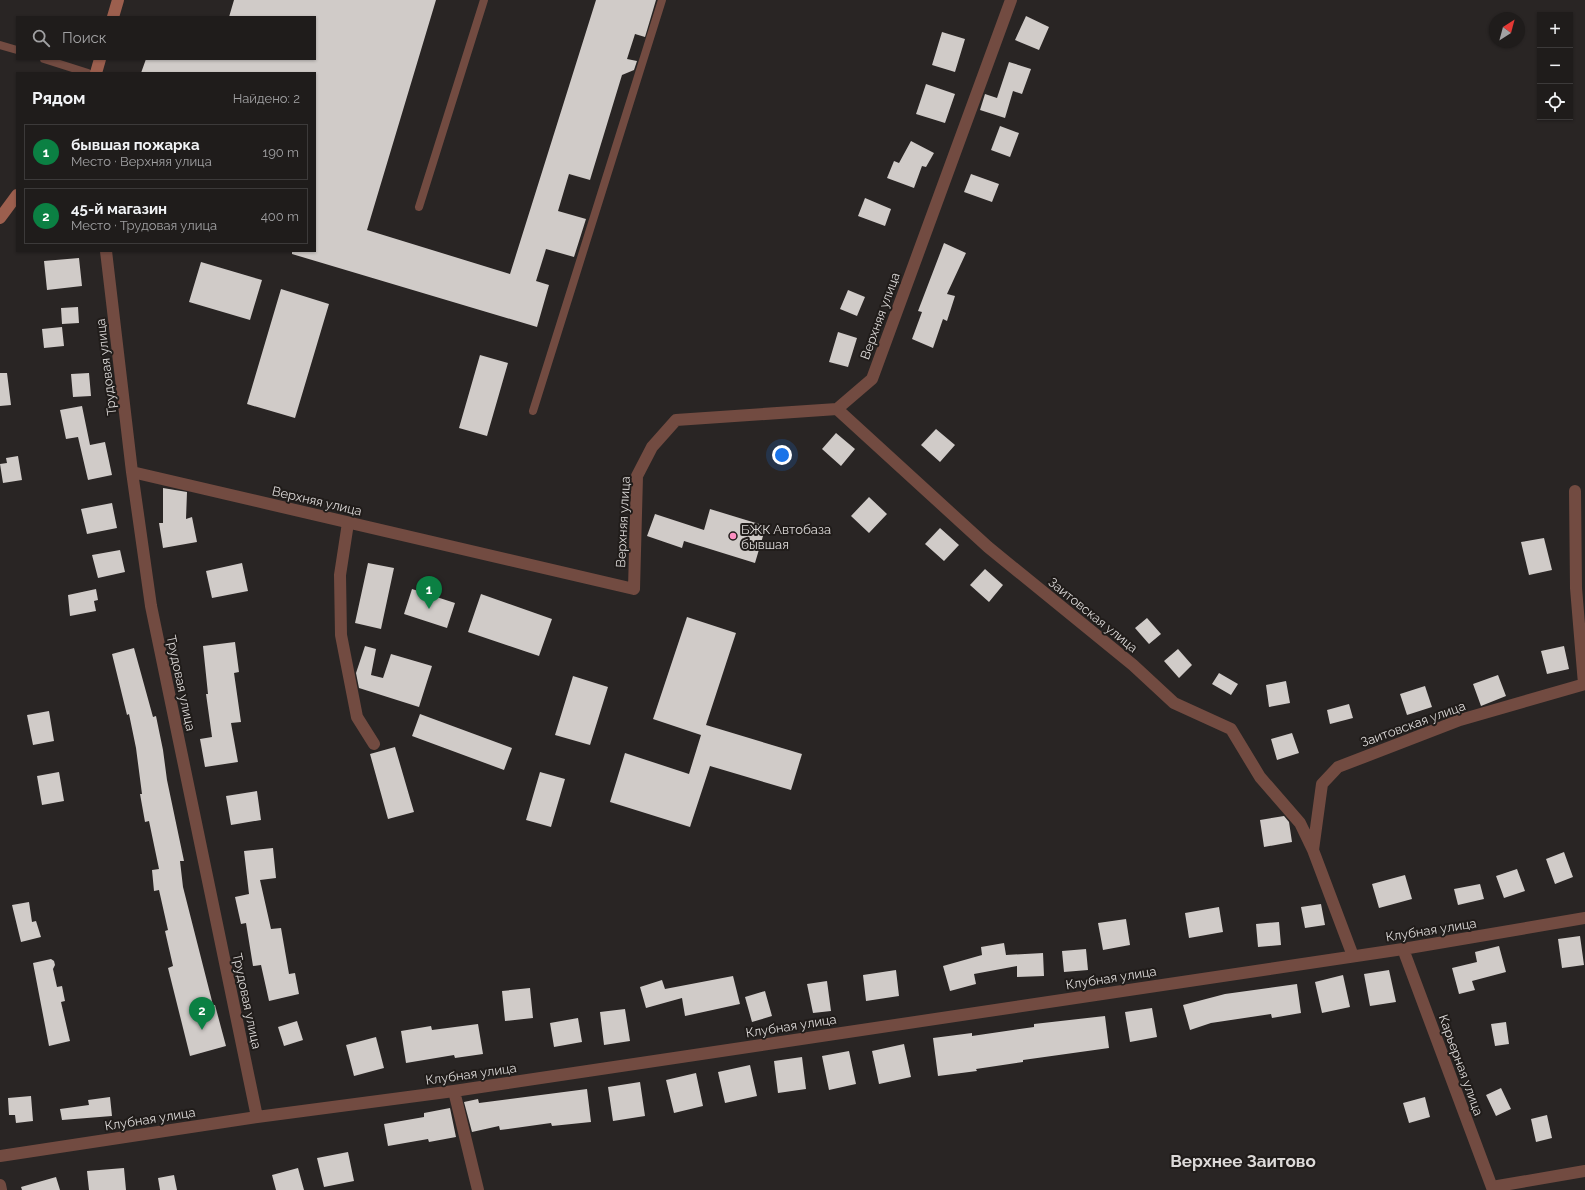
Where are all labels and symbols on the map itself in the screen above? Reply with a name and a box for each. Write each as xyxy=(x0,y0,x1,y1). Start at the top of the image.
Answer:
north arrow xyxy=(1489,12,1525,48)
street label: Верхняя улица xyxy=(857,270,903,362)
street label: Трудовая улица xyxy=(93,318,119,416)
your location xyxy=(772,445,792,465)
street label: Верхняя улица xyxy=(613,476,633,568)
street label: Верхняя улица xyxy=(271,483,363,519)
place label: БЖК Автобаза бывшая xyxy=(741,522,831,552)
marker: БЖК Автобаза бывшая xyxy=(728,531,738,541)
street label: Заитовская улица xyxy=(1045,574,1141,656)
pin: 1 xyxy=(416,576,442,609)
street label: Трудовая улица xyxy=(164,634,198,732)
street label: Заитовская улица xyxy=(1359,698,1467,750)
street label: Клубная улица xyxy=(1385,915,1477,945)
street label: Трудовая улица xyxy=(230,952,264,1050)
street label: Клубная улица xyxy=(1065,963,1157,993)
pin: 2 xyxy=(189,997,215,1030)
street label: Клубная улица xyxy=(745,1011,837,1041)
street label: Карьерная улица xyxy=(1436,1012,1486,1118)
street label: Клубная улица xyxy=(425,1060,517,1088)
street label: Клубная улица xyxy=(104,1104,196,1134)
district label: Верхнее Заитово xyxy=(1170,1151,1316,1171)

